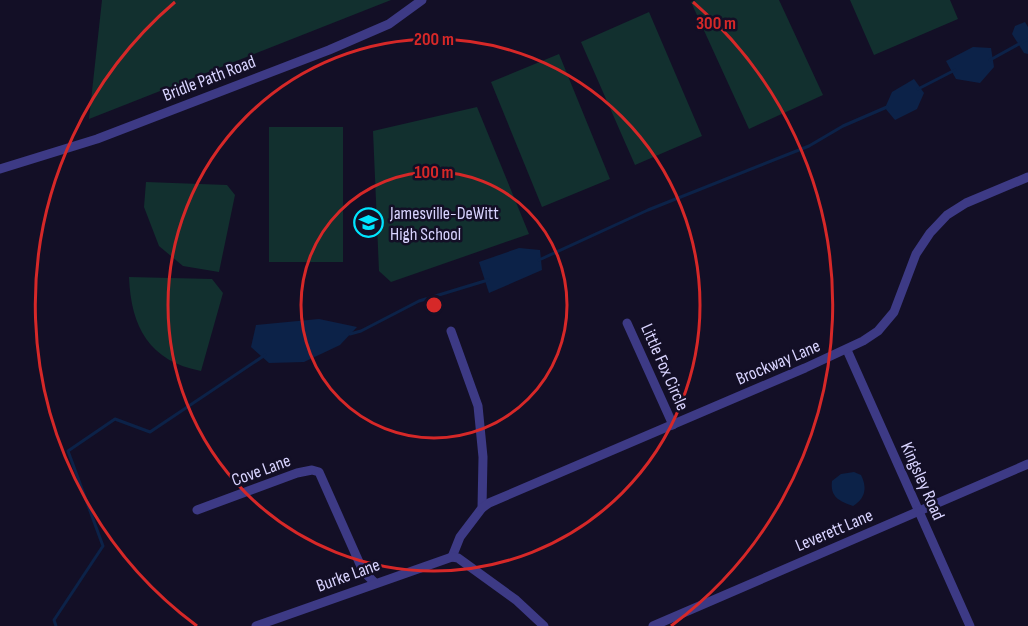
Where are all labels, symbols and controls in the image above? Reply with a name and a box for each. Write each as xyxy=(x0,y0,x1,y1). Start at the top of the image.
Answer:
text: 300 m xyxy=(696,13,736,34)
text: 200 m xyxy=(414,29,454,50)
street label: Bridle Path Road xyxy=(160,51,259,106)
text: 100 m xyxy=(415,162,454,183)
place label: Jamesville-DeWitt High School xyxy=(389,203,499,245)
school or university icon: Jamesville-DeWitt High School xyxy=(353,207,385,239)
centre of rings xyxy=(424,295,444,315)
street label: Little Fox Circle xyxy=(636,321,693,414)
street label: Brockway Lane xyxy=(733,335,823,390)
street label: Kingsley Road xyxy=(896,439,949,523)
street label: Cove Lane xyxy=(229,450,294,491)
street label: Leverett Lane xyxy=(792,505,876,556)
street label: Burke Lane xyxy=(314,554,383,597)

